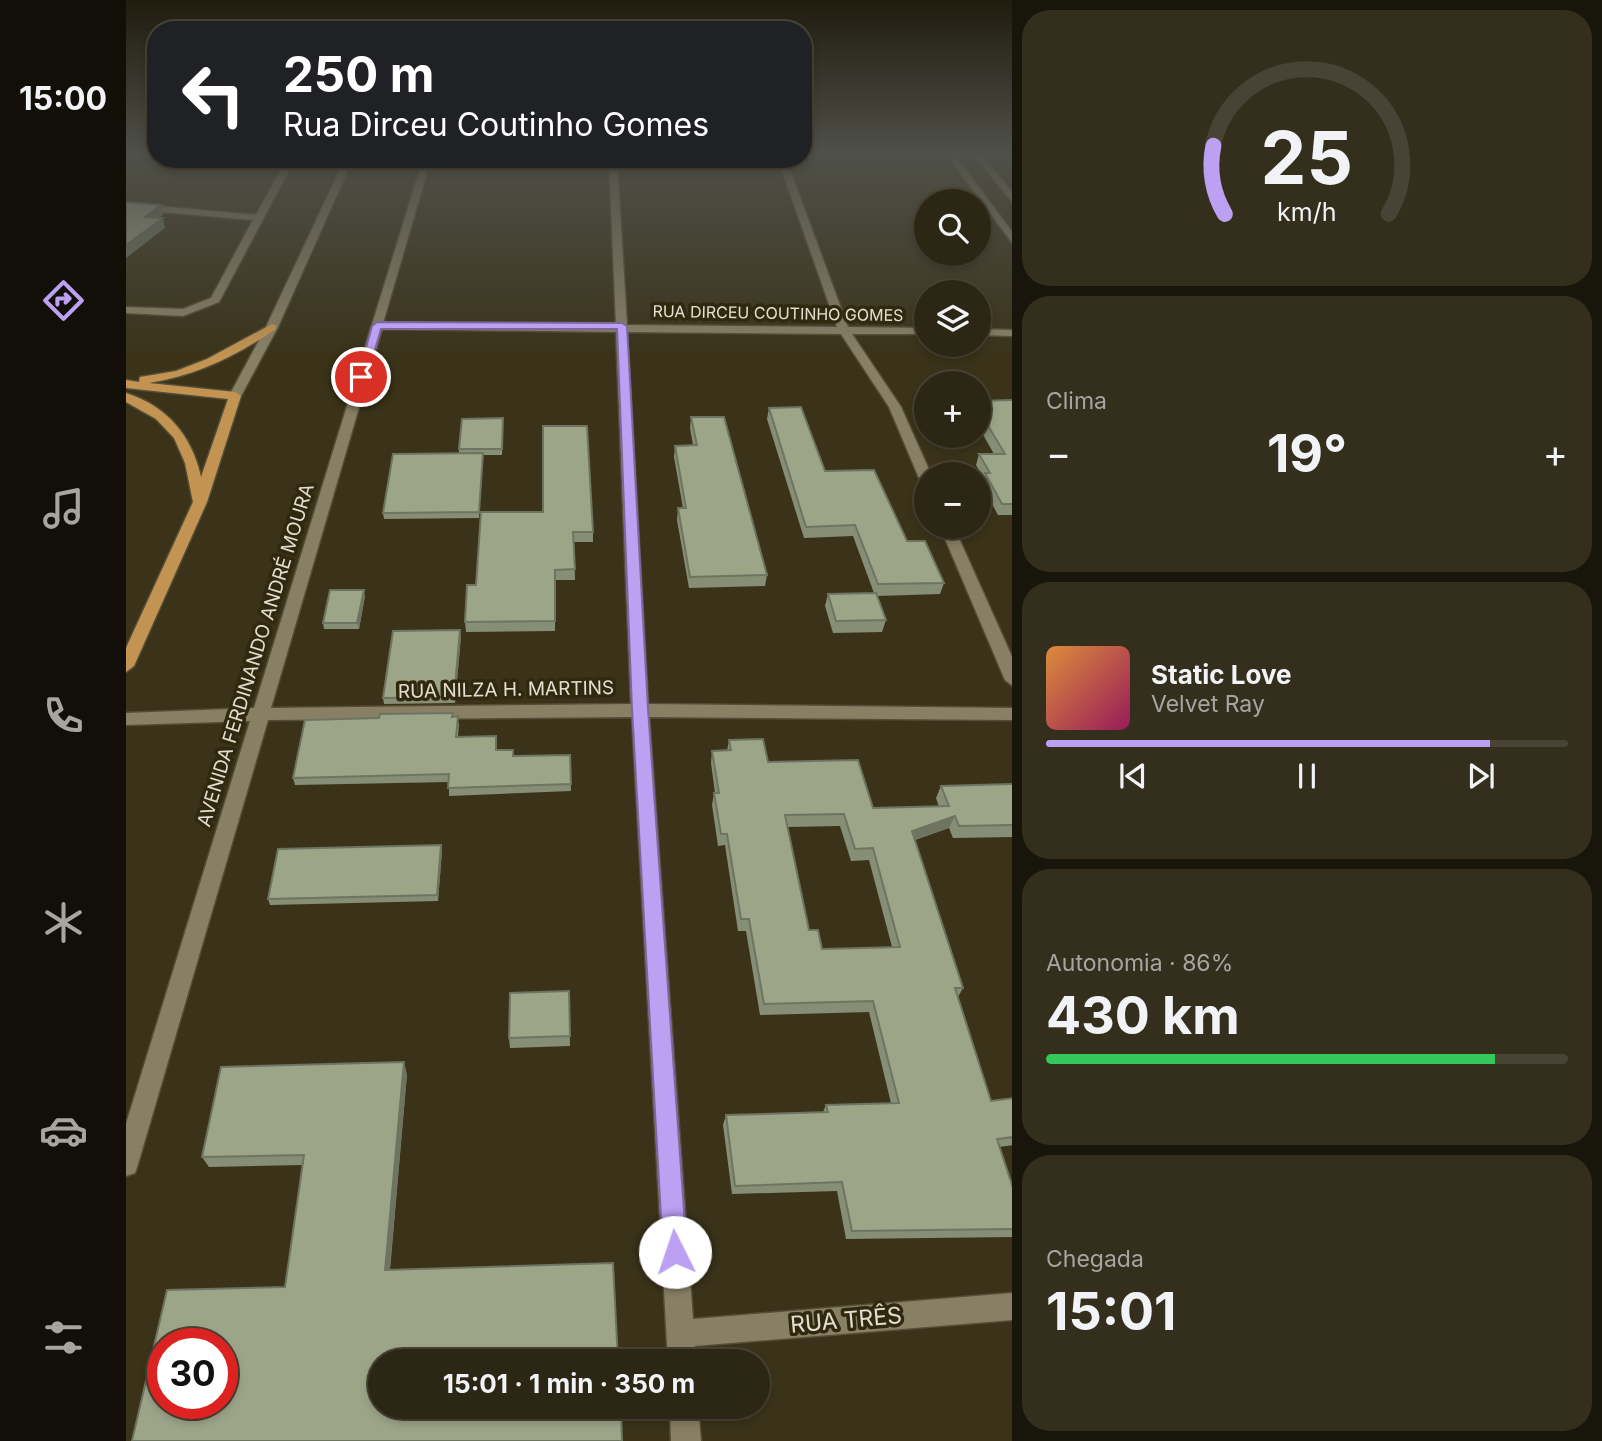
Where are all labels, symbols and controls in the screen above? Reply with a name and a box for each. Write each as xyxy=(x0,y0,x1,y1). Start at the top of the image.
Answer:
text: 250 m xyxy=(283,45,435,104)
icon: left xyxy=(168,49,259,140)
text: 15:00 xyxy=(19,79,107,118)
text: Rua Dirceu Coutinho Gomes xyxy=(283,105,709,144)
text: 25 xyxy=(1261,113,1353,202)
map controls xyxy=(914,189,991,539)
button: search xyxy=(914,189,991,266)
text: km/h xyxy=(1277,197,1337,227)
icon: directions xyxy=(39,276,88,325)
button: layers xyxy=(914,280,991,357)
street label: RUA DIRCEU COUTINHO GOMES xyxy=(652,301,904,325)
pin xyxy=(331,347,391,407)
icon: arrive xyxy=(342,358,380,396)
button: + xyxy=(914,371,991,448)
text: Clima xyxy=(1046,387,1107,415)
text: 19° xyxy=(1267,422,1347,485)
text: − xyxy=(1046,430,1071,476)
text: + xyxy=(1543,430,1568,476)
button: − xyxy=(914,462,991,539)
street label: AVENIDA FERDINANDO ANDRÉ MOURA xyxy=(191,481,319,829)
icon: music xyxy=(39,484,88,533)
text: Static Love xyxy=(1151,659,1292,690)
street label: RUA NILZA H. MARTINS xyxy=(398,676,614,703)
text: Velvet Ray xyxy=(1151,690,1265,718)
icon: phone xyxy=(39,691,88,740)
icon: previous xyxy=(1114,757,1152,795)
icon: pause xyxy=(1288,757,1326,795)
icon: next xyxy=(1462,757,1500,795)
icon: climate xyxy=(39,898,88,947)
text: Autonomia · 86% xyxy=(1046,949,1233,977)
text: 430 km xyxy=(1046,984,1240,1047)
icon: car xyxy=(39,1106,88,1155)
position arrow xyxy=(638,1215,712,1289)
text: Chegada xyxy=(1046,1245,1144,1273)
text: 15:01 xyxy=(1046,1280,1177,1343)
street label: RUA TRÊS xyxy=(789,1301,903,1339)
icon: filters xyxy=(39,1313,88,1362)
speed limit sign: 30 xyxy=(147,1328,238,1419)
text: 15:01 · 1 min · 350 m xyxy=(443,1368,695,1399)

